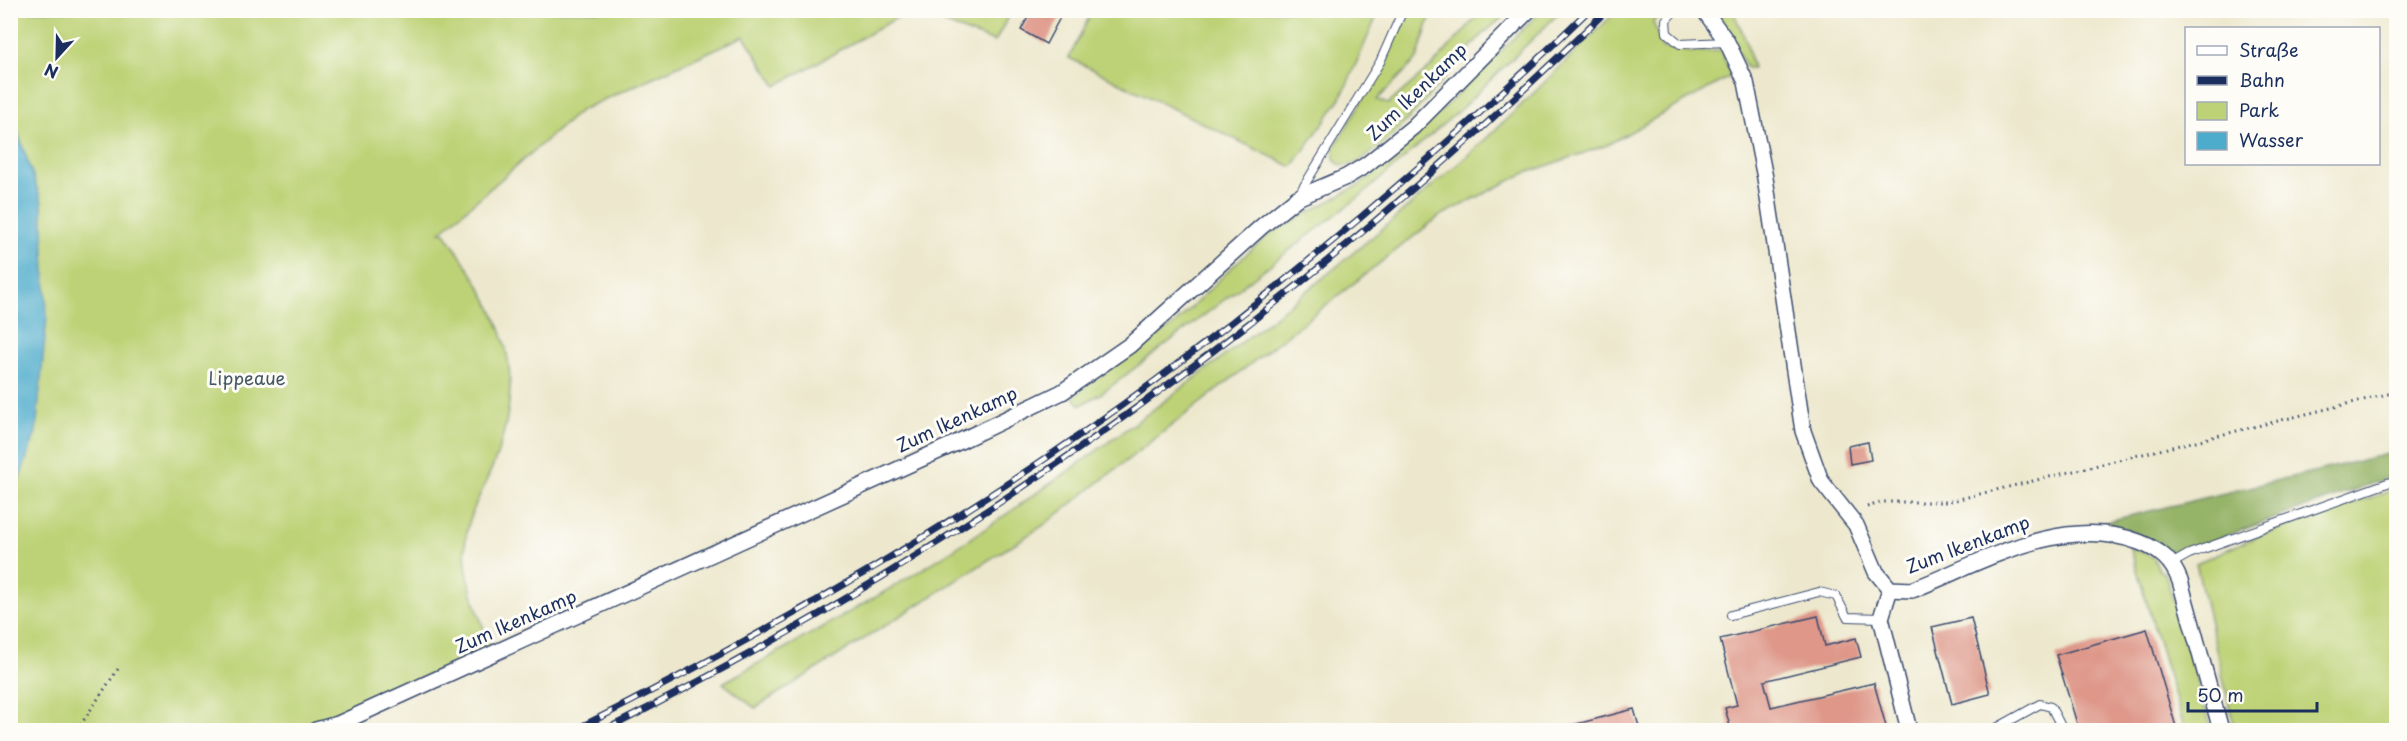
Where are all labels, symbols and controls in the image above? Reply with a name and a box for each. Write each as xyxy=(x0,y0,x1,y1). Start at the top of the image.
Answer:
north arrow xyxy=(27,27,87,87)
legend xyxy=(2185,27,2380,165)
street label: Zum Ikenkamp xyxy=(1360,36,1472,146)
text: Straße xyxy=(2239,36,2299,63)
text: N xyxy=(41,58,61,85)
text: Bahn xyxy=(2239,66,2285,93)
text: Park xyxy=(2239,96,2279,123)
text: Wasser xyxy=(2239,126,2304,153)
park label: Lippeaue xyxy=(208,364,286,391)
street label: Zum Ikenkamp xyxy=(891,379,1021,458)
street label: Zum Ikenkamp xyxy=(1902,508,2033,580)
street label: Zum Ikenkamp xyxy=(450,582,581,660)
scale bar xyxy=(2188,675,2317,713)
text: 50 m xyxy=(2197,681,2244,708)

